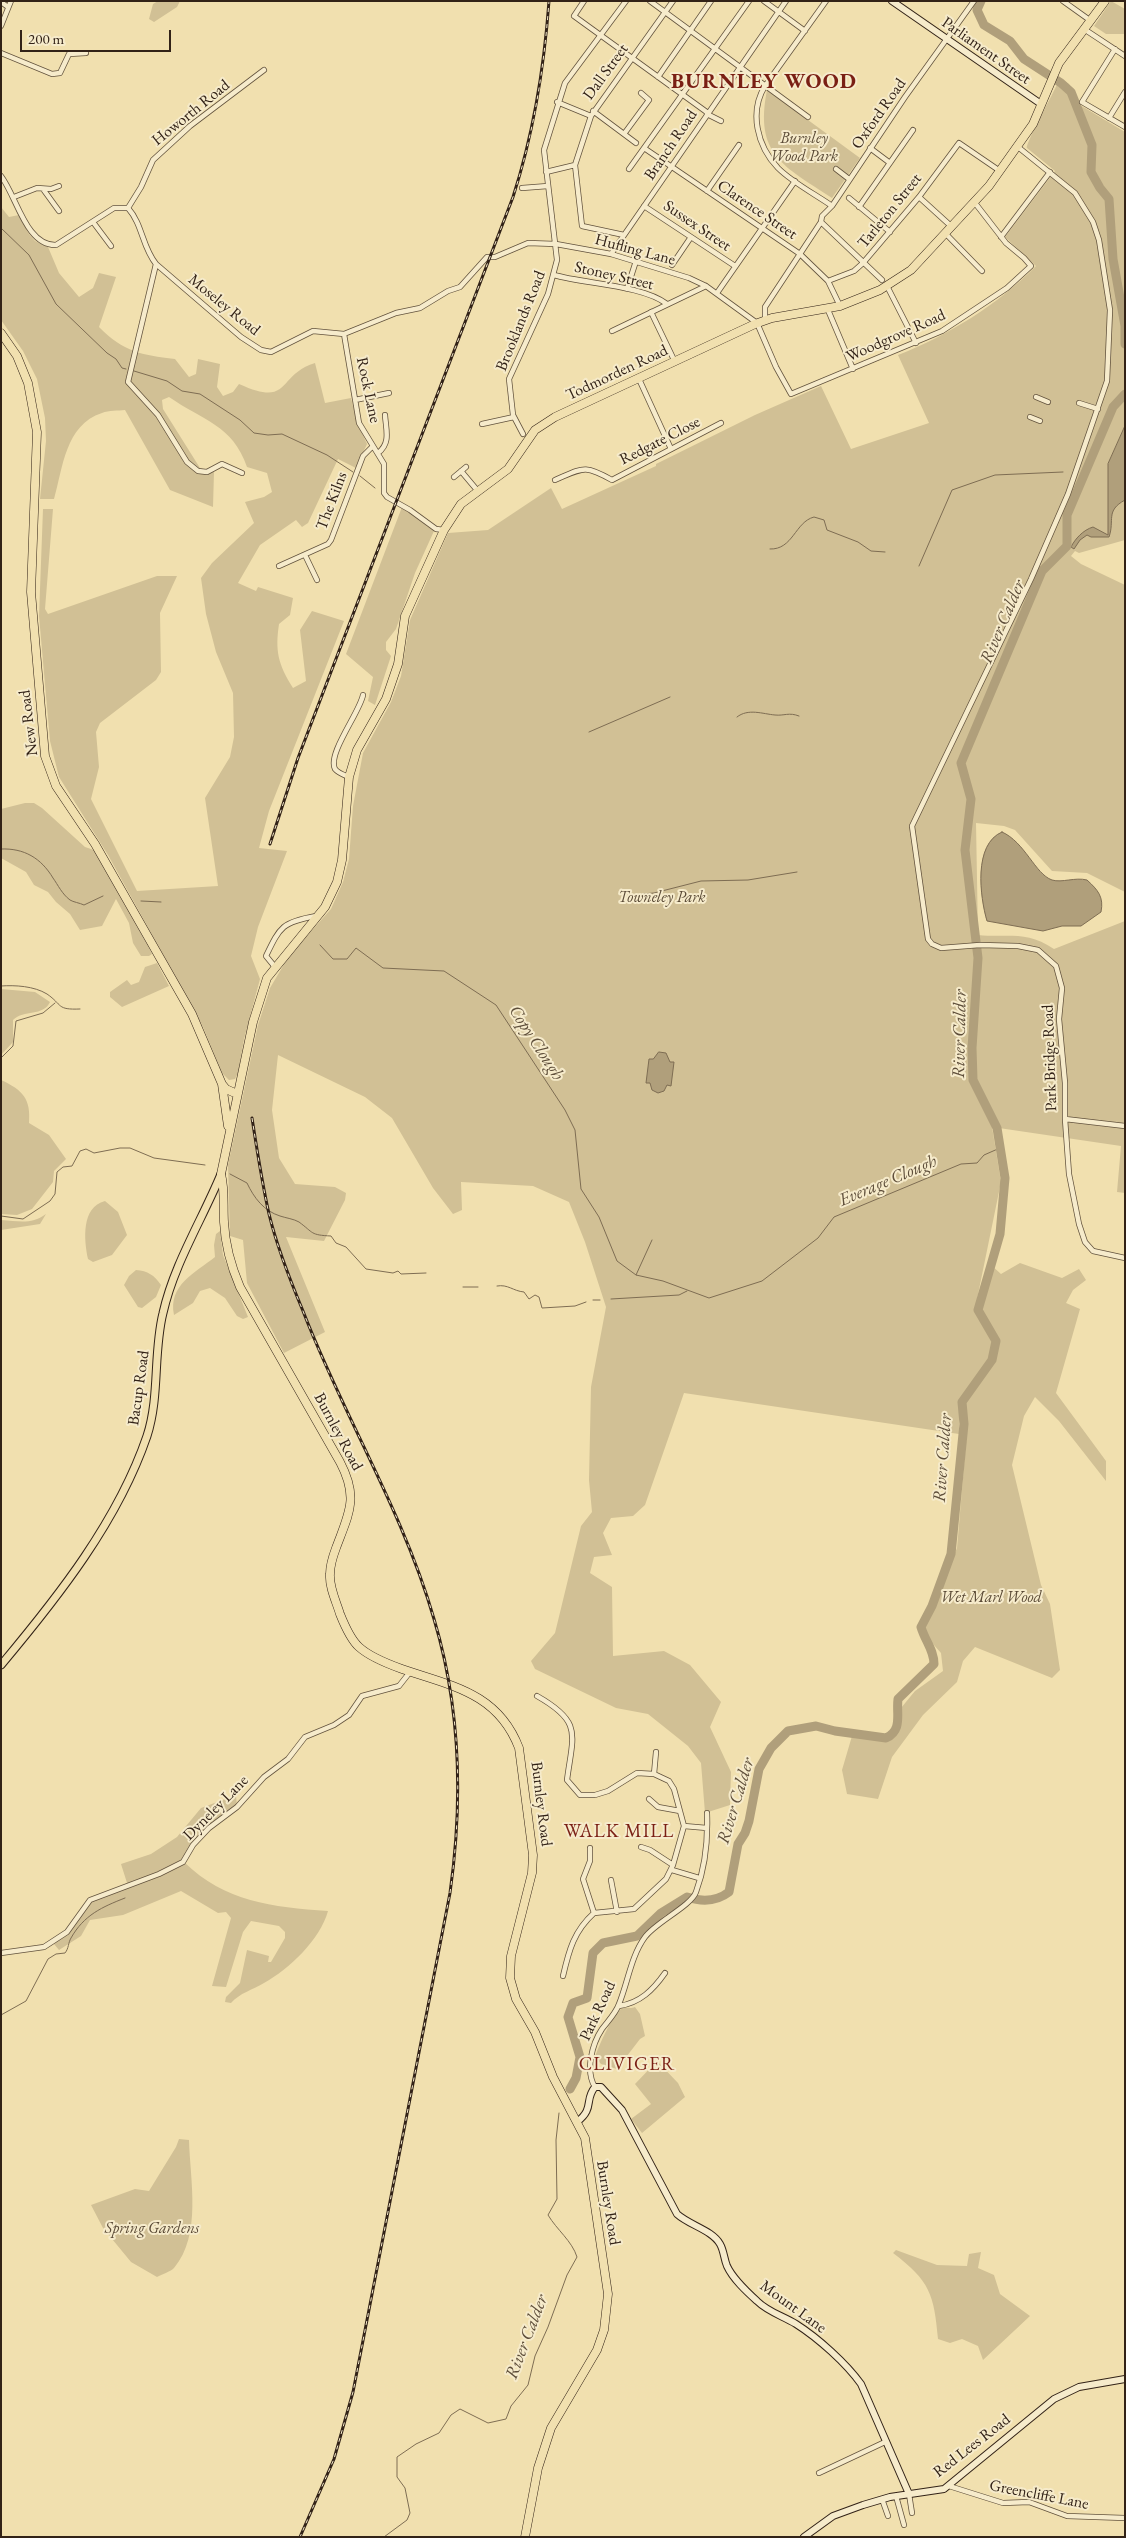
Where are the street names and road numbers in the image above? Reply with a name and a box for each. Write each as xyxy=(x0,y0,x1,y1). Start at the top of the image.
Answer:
street label: Parliament Street xyxy=(938,13,1034,89)
street label: Dall Street xyxy=(579,40,633,104)
street label: Oxford Road xyxy=(848,75,910,153)
street label: Howorth Road xyxy=(148,76,234,150)
street label: Branch Road xyxy=(640,106,702,184)
street label: Tarleton Street xyxy=(854,170,926,252)
street label: Clarence Street xyxy=(713,176,801,244)
street label: Sussex Street xyxy=(660,196,734,256)
street label: Hufling Lane xyxy=(593,230,677,270)
street label: Stoney Street xyxy=(573,258,655,294)
street label: Brooklands Road xyxy=(492,268,550,374)
street label: Moseley Road xyxy=(184,270,264,340)
street label: Woodgrove Road xyxy=(843,306,949,366)
street label: Todmorden Road xyxy=(563,341,671,405)
street label: Rock Lane xyxy=(352,355,384,425)
street label: Redgate Close xyxy=(616,412,704,470)
street label: The Kilns xyxy=(312,469,352,533)
street label: New Road xyxy=(15,689,43,757)
street label: Park Bridge Road xyxy=(1039,1004,1061,1112)
street label: Bacup Road xyxy=(124,1349,154,1427)
street label: Burnley Road xyxy=(309,1390,367,1474)
street label: Burnley Road xyxy=(526,1760,556,1848)
street label: Dyneley Lane xyxy=(179,1771,253,1845)
street label: Park Road xyxy=(576,1978,620,2044)
street label: Burnley Road xyxy=(592,2159,624,2247)
street label: Mount Lane xyxy=(756,2276,830,2338)
street label: Red Lees Road xyxy=(930,2410,1014,2482)
street label: Greencliffe Lane xyxy=(988,2476,1090,2514)

